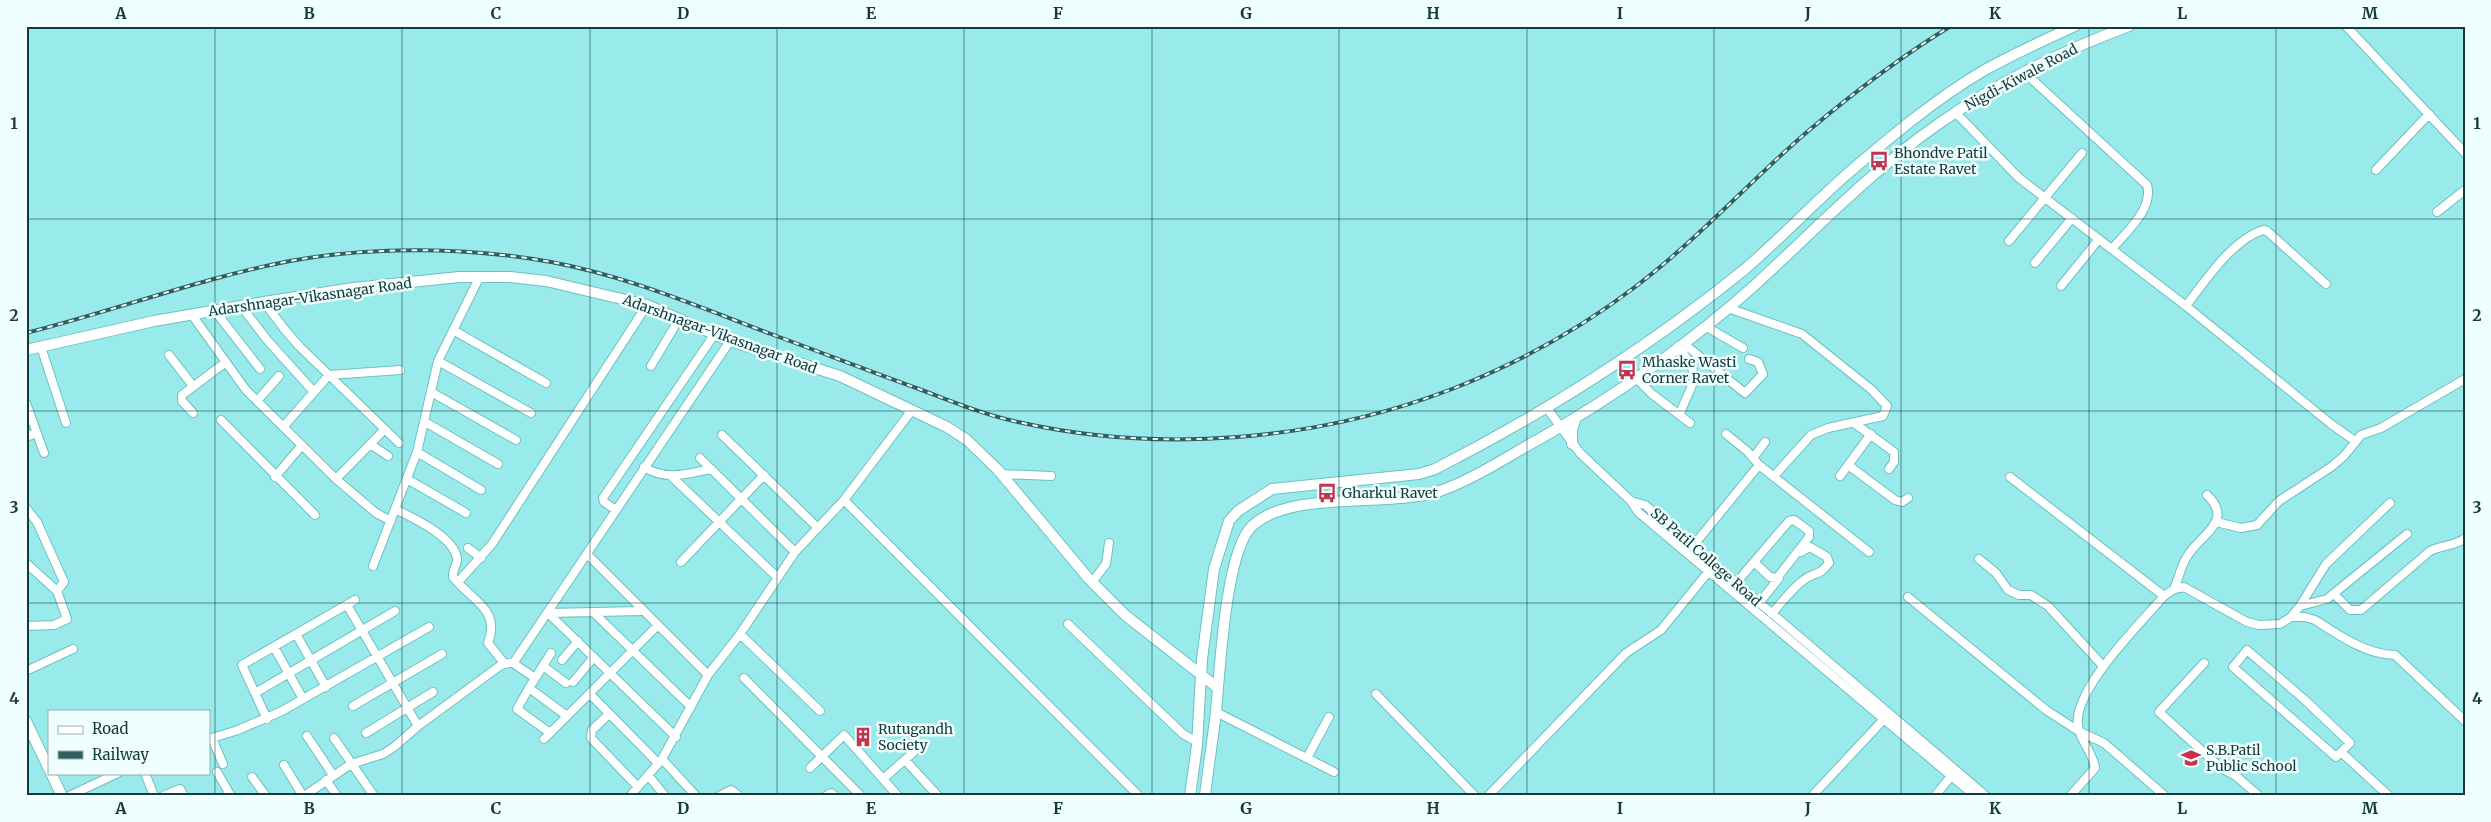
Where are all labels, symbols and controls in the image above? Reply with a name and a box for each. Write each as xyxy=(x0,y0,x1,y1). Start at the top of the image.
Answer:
text: A xyxy=(114,3,127,23)
text: B xyxy=(303,3,315,23)
text: C xyxy=(491,3,501,23)
text: D xyxy=(677,3,689,23)
text: E xyxy=(866,3,877,23)
text: F xyxy=(1053,3,1063,23)
text: G xyxy=(1240,3,1252,23)
text: H xyxy=(1426,3,1440,23)
text: I xyxy=(1617,3,1623,23)
text: J xyxy=(1804,3,1811,23)
text: K xyxy=(1989,3,2001,23)
text: L xyxy=(2177,3,2187,23)
text: M xyxy=(2362,3,2379,23)
street label: Nigdi-Kiwale Road xyxy=(1962,39,2081,114)
text: 1 xyxy=(10,113,18,133)
text: 1 xyxy=(2473,113,2481,133)
place label: Bhondve Patil Estate Ravet xyxy=(1894,144,1988,178)
bus stop icon: Bhondve Patil Estate Ravet xyxy=(1868,150,1890,172)
street label: Adarshnagar-Vikasnagar Road xyxy=(206,274,414,320)
street label: Adarshnagar-Vikasnagar Road xyxy=(619,290,820,378)
text: 2 xyxy=(9,305,19,325)
text: 2 xyxy=(2472,305,2482,325)
place label: Mhaske Wasti Corner Ravet xyxy=(1642,353,1737,387)
bus stop icon: Mhaske Wasti Corner Ravet xyxy=(1616,359,1638,381)
bus stop icon: Gharkul Ravet xyxy=(1316,482,1338,504)
place label: Gharkul Ravet xyxy=(1342,484,1438,502)
text: 3 xyxy=(9,497,19,517)
text: 3 xyxy=(2472,497,2482,517)
street label: SB Patil College Road xyxy=(1647,504,1765,610)
text: 4 xyxy=(9,688,19,708)
text: 4 xyxy=(2472,688,2482,708)
legend xyxy=(48,710,210,774)
text: Road xyxy=(92,719,128,738)
place label: Rutugandh Society xyxy=(878,720,953,754)
building icon: Rutugandh Society xyxy=(852,726,874,748)
place label: S.B.Patil Public School xyxy=(2206,741,2297,775)
text: Railway xyxy=(92,745,149,764)
school or university icon: S.B.Patil Public School xyxy=(2180,747,2202,769)
text: A xyxy=(114,798,127,818)
text: B xyxy=(303,798,315,818)
text: C xyxy=(491,798,501,818)
text: D xyxy=(677,798,689,818)
text: E xyxy=(866,798,877,818)
text: F xyxy=(1053,798,1063,818)
text: G xyxy=(1240,798,1252,818)
text: H xyxy=(1426,798,1440,818)
text: I xyxy=(1617,798,1623,818)
text: J xyxy=(1804,798,1811,818)
text: K xyxy=(1989,798,2001,818)
text: L xyxy=(2177,798,2187,818)
text: M xyxy=(2362,798,2379,818)

